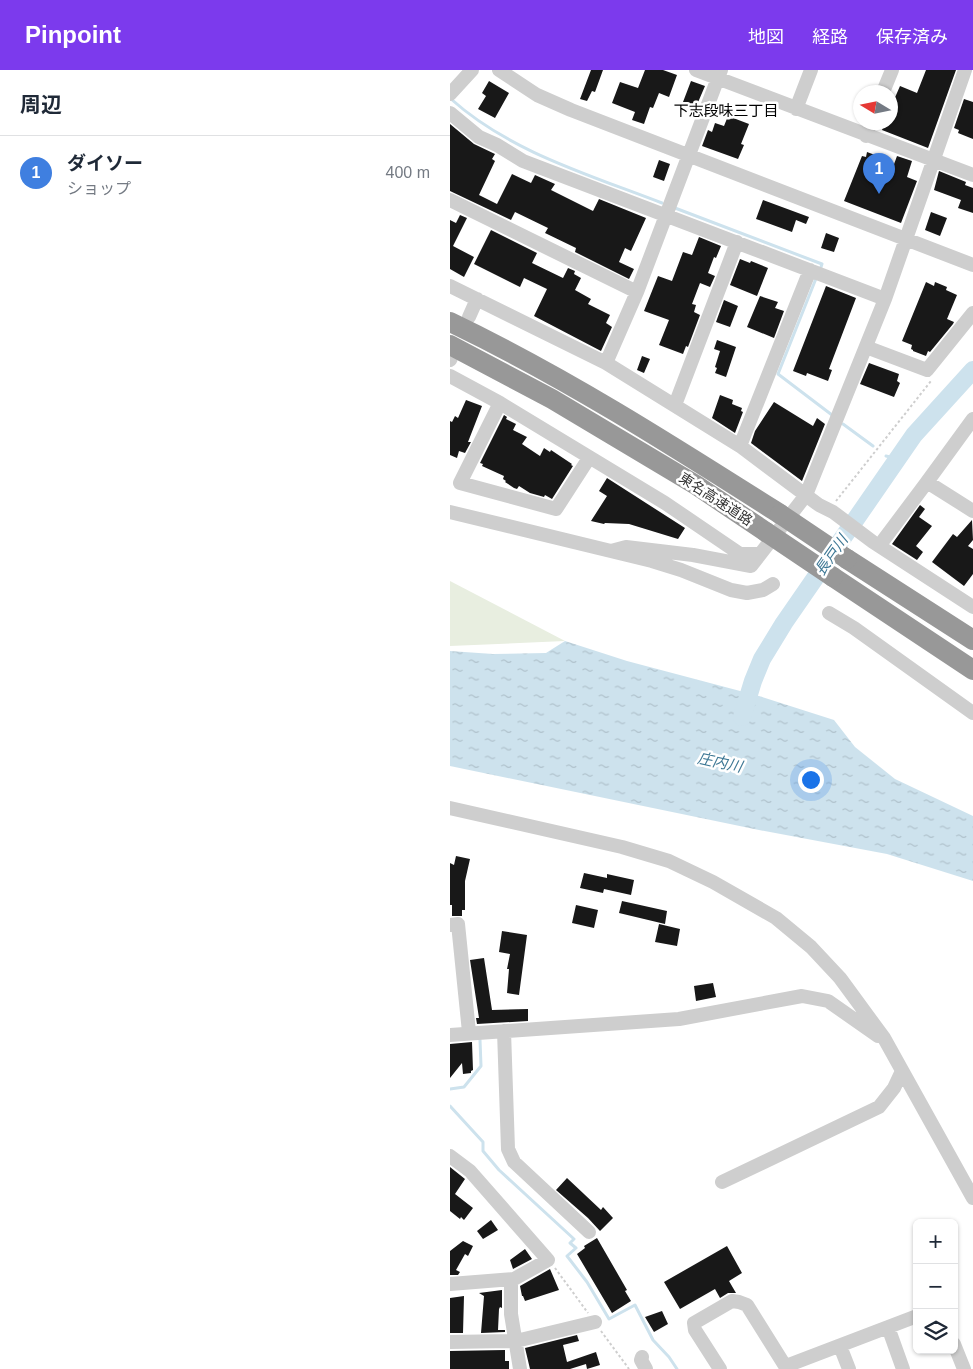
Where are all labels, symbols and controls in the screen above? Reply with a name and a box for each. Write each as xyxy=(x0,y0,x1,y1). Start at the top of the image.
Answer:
text: Pinpoint xyxy=(25,21,121,48)
text: 地図 xyxy=(748,27,784,47)
text: 経路 xyxy=(812,27,848,47)
text: 保存済み xyxy=(876,27,948,47)
north arrow xyxy=(853,85,898,130)
text: 周辺 xyxy=(20,93,62,116)
district label: 下志段味三丁目 xyxy=(673,102,779,119)
text: ダイソー xyxy=(67,153,143,174)
pin: 1 xyxy=(863,153,895,194)
text: 1 xyxy=(32,164,40,181)
text: 400 m xyxy=(386,164,430,181)
text: ショップ xyxy=(67,180,131,197)
street label: 東名高速道路 xyxy=(676,469,756,529)
water label: 長戸川 xyxy=(811,530,852,578)
water label: 庄内川 xyxy=(696,749,746,775)
your location xyxy=(798,767,824,793)
map controls xyxy=(913,1219,958,1354)
button: + xyxy=(913,1219,958,1264)
button: − xyxy=(913,1264,958,1309)
button: layers xyxy=(913,1309,958,1354)

